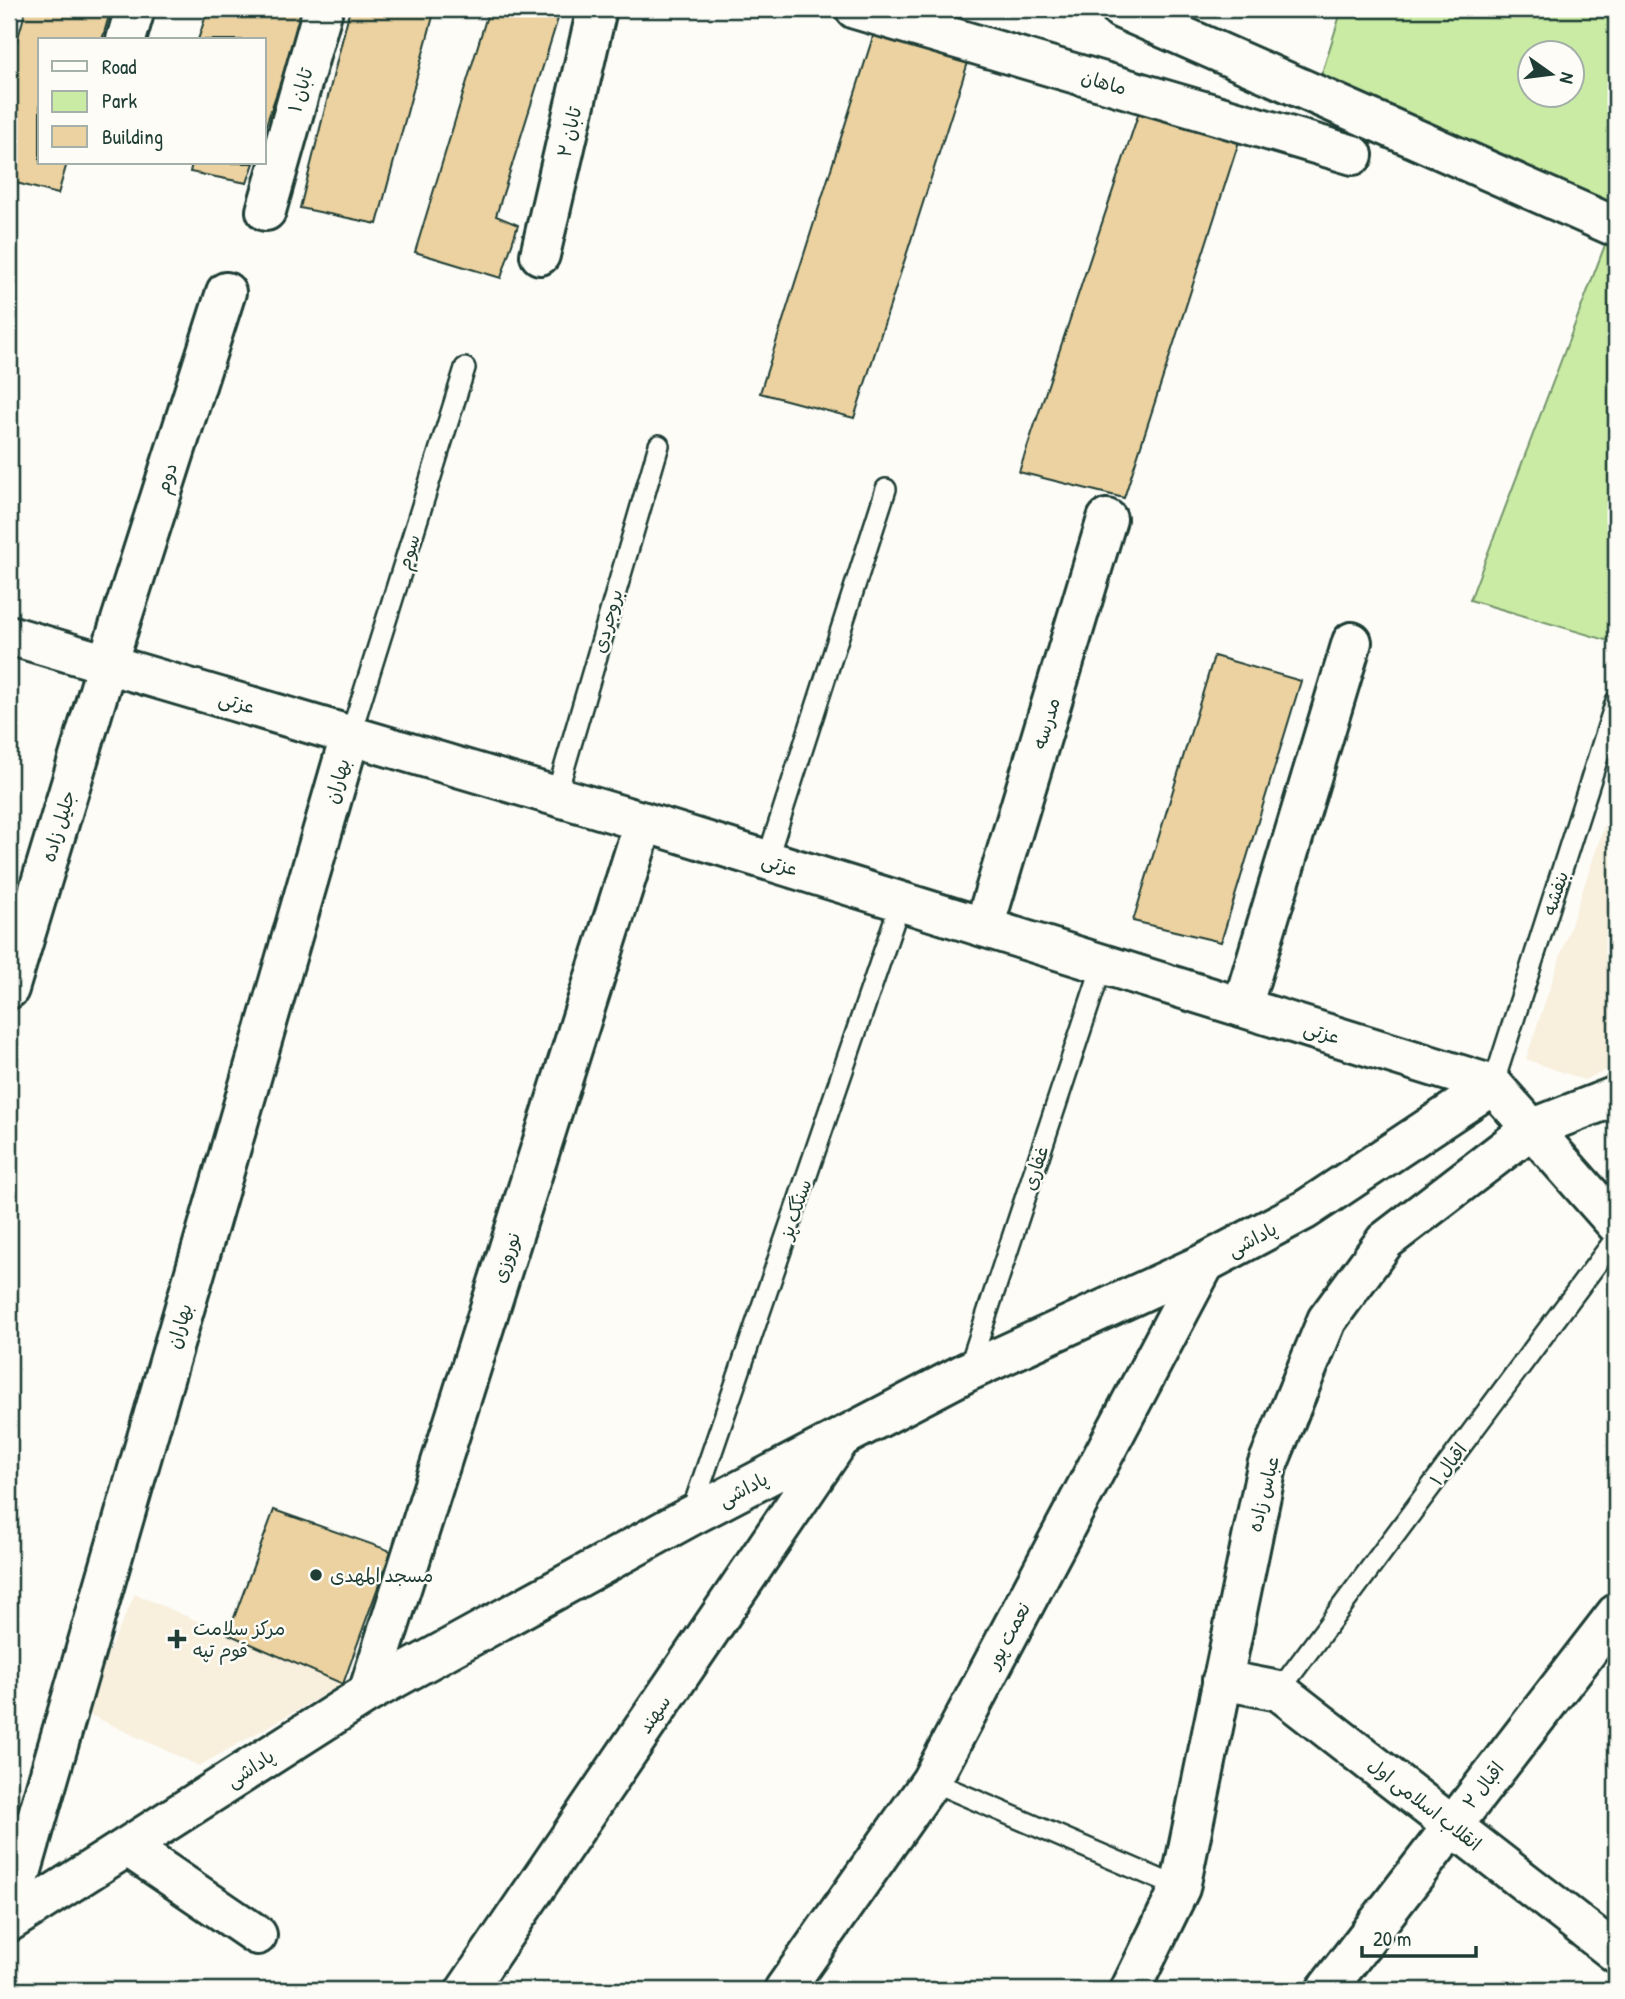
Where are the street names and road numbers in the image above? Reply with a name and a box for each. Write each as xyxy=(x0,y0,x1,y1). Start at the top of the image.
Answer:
street label: ماهان xyxy=(1078,63,1130,101)
street label: تابان ۱ xyxy=(281,64,319,115)
street label: تابان ۲ xyxy=(551,104,588,160)
street label: دوم xyxy=(149,459,185,497)
street label: سوم xyxy=(390,531,428,574)
street label: بروجردی xyxy=(586,586,628,656)
street label: عزتی xyxy=(216,684,258,720)
street label: مدرسه xyxy=(1026,694,1066,752)
street label: بهاران xyxy=(318,755,356,807)
street label: جلیل زاده xyxy=(35,787,81,865)
street label: عزتی xyxy=(759,846,801,882)
street label: بنفشه xyxy=(1536,867,1574,919)
street label: عزتی xyxy=(1301,1014,1343,1050)
street label: غفاری xyxy=(1016,1142,1054,1194)
street label: سنگک پز xyxy=(772,1176,817,1244)
street label: پاداشی xyxy=(1223,1215,1281,1263)
street label: نوروزی xyxy=(485,1228,527,1286)
street label: بهاران xyxy=(160,1300,198,1352)
street label: اقبال ۱ xyxy=(1423,1437,1473,1491)
street label: عباس زاده xyxy=(1241,1453,1285,1535)
street label: پاداشی xyxy=(714,1465,772,1513)
street label: نعمت پور xyxy=(979,1597,1036,1674)
street label: سهند xyxy=(632,1690,676,1738)
street label: پاداشی xyxy=(221,1743,279,1793)
street label: انقلاب اسلامی اول xyxy=(1363,1752,1487,1856)
street label: اقبال ۲ xyxy=(1456,1756,1510,1814)

